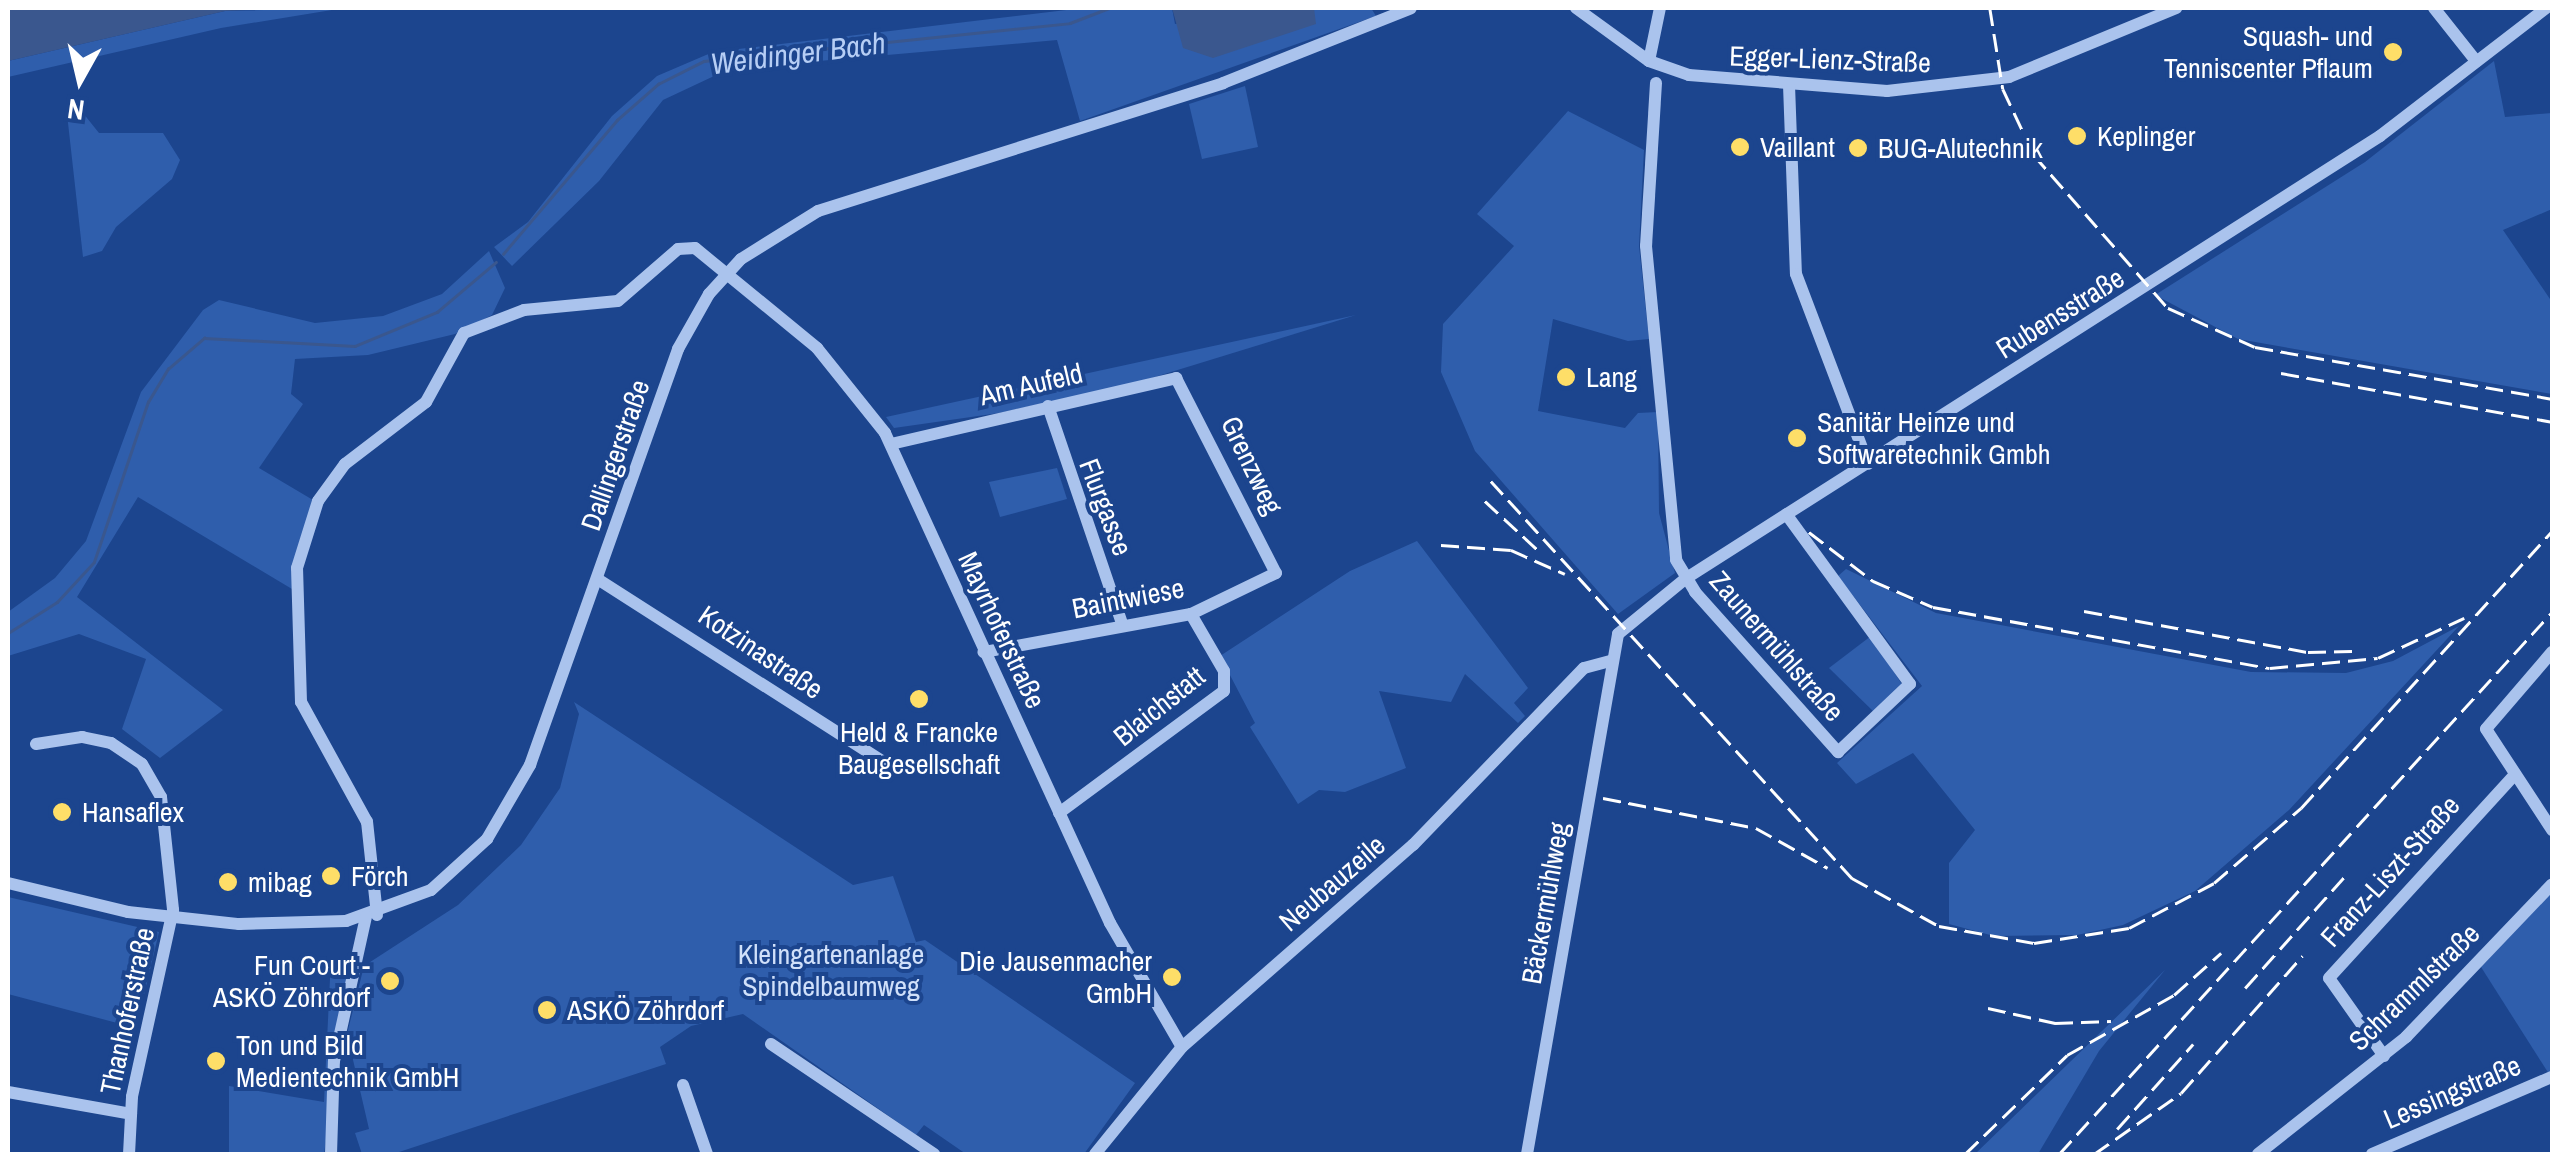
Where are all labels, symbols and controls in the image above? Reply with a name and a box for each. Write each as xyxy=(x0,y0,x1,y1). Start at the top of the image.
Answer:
place label: Squash- und Tenniscenter Pflaum xyxy=(2164,19,2373,85)
water label: Weidinger Bach xyxy=(709,24,887,82)
north arrow xyxy=(30,30,130,130)
street label: Egger-Lienz-Straße xyxy=(1729,39,1931,79)
marker: Squash- und Tenniscenter Pflaum xyxy=(2382,41,2404,63)
text: N xyxy=(65,90,87,130)
place label: Keplinger xyxy=(2097,119,2195,153)
marker: Keplinger xyxy=(2066,125,2088,147)
place label: Vaillant xyxy=(1760,130,1835,164)
place label: BUG-Alutechnik xyxy=(1878,131,2043,165)
marker: Vaillant xyxy=(1729,136,1751,158)
marker: BUG-Alutechnik xyxy=(1847,137,1869,159)
street label: Rubensstraße xyxy=(1990,261,2130,365)
street label: Am Aufeld xyxy=(976,356,1086,412)
place label: Lang xyxy=(1586,360,1637,394)
marker: Lang xyxy=(1555,366,1577,388)
street label: Dallingerstraße xyxy=(574,375,656,535)
place label: Sanitär Heinze und Softwaretechnik Gmbh xyxy=(1817,405,2051,471)
street label: Grenzweg xyxy=(1214,411,1290,519)
marker: Sanitär Heinze und Softwaretechnik Gmbh xyxy=(1786,427,1808,449)
street label: Flurgasse xyxy=(1072,454,1140,560)
street label: Mayrhoferstraße xyxy=(951,547,1053,713)
street label: Zaunermühlstraße xyxy=(1703,564,1851,728)
street label: Baintwiese xyxy=(1069,571,1187,625)
street label: Kotzinastraße xyxy=(692,598,830,706)
street label: Blaichstatt xyxy=(1107,659,1211,753)
marker: Held & Francke Baugesellschaft xyxy=(908,688,930,710)
place label: Held & Francke Baugesellschaft xyxy=(838,715,1000,781)
street label: Franz-Liszt-Straße xyxy=(2313,789,2467,953)
place label: Hansaflex xyxy=(82,795,184,829)
marker: Hansaflex xyxy=(51,801,73,823)
street label: Bäckermühlweg xyxy=(1514,820,1576,986)
street label: Neubauzeile xyxy=(1272,828,1392,938)
place label: Förch xyxy=(351,859,409,893)
place label: mibag xyxy=(248,865,312,899)
marker: Förch xyxy=(320,865,342,887)
marker: mibag xyxy=(217,871,239,893)
street label: Schrammlstraße xyxy=(2342,916,2486,1058)
street label: Thanhoferstraße xyxy=(93,924,161,1098)
park label: Kleingartenanlage Spindelbaumweg xyxy=(738,937,924,1003)
place label: Die Jausenmacher GmbH xyxy=(959,944,1152,1010)
place label: Fun Court - ASKÖ Zöhrdorf xyxy=(213,948,370,1014)
marker: Die Jausenmacher GmbH xyxy=(1161,966,1183,988)
marker: Fun Court - ASKÖ Zöhrdorf xyxy=(379,970,401,992)
place label: ASKÖ Zöhrdorf xyxy=(567,993,724,1027)
marker: ASKÖ Zöhrdorf xyxy=(536,999,558,1021)
place label: Ton und Bild Medientechnik GmbH xyxy=(236,1028,459,1094)
street label: Lessingstraße xyxy=(2378,1048,2526,1136)
marker: Ton und Bild Medientechnik GmbH xyxy=(205,1050,227,1072)

